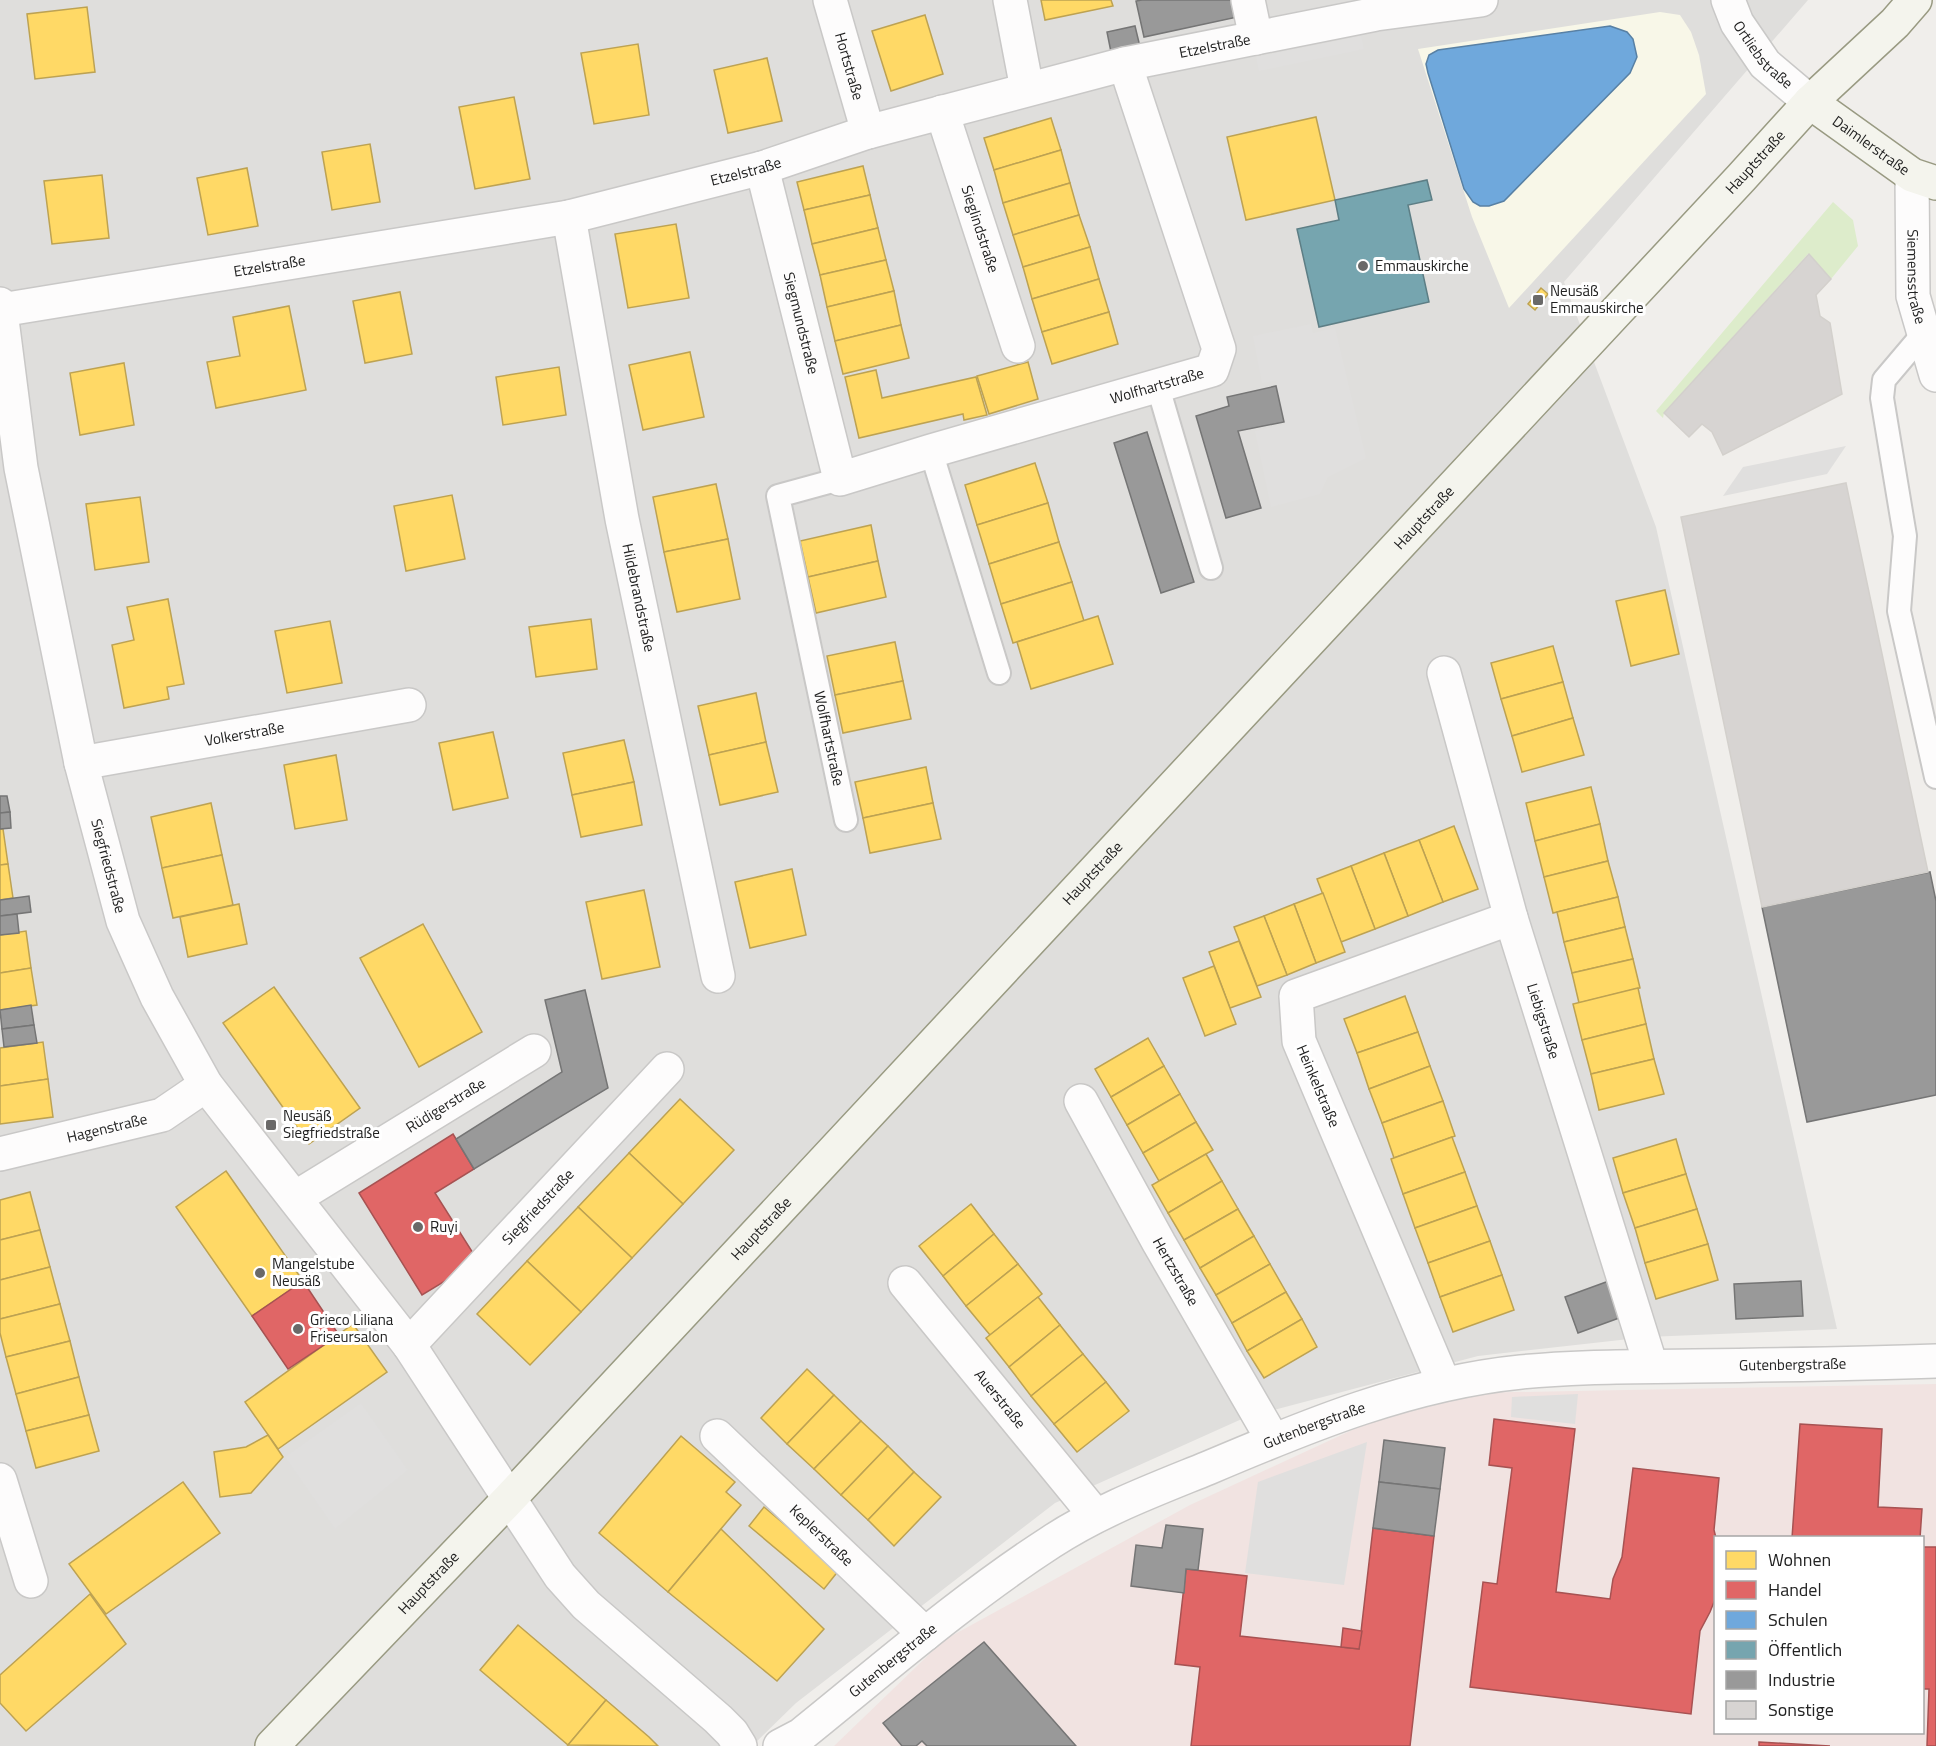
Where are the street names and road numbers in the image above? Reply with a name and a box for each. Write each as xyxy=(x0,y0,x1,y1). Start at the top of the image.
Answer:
street label: Ortliebstraße xyxy=(1728,16,1798,94)
street label: Etzelstraße xyxy=(1177,27,1252,64)
street label: Hortstraße xyxy=(829,30,870,103)
street label: Daimlerstraße xyxy=(1828,110,1915,181)
street label: Hauptstraße xyxy=(1720,125,1790,199)
street label: Etzelstraße xyxy=(708,150,784,192)
street label: Sieglindstraße xyxy=(956,182,1005,276)
street label: Siemensstraße xyxy=(1901,229,1933,327)
street label: Etzelstraße xyxy=(232,248,307,283)
street label: Siegmundstraße xyxy=(778,270,825,377)
street label: Wolfhartstraße xyxy=(1107,361,1206,410)
street label: Hauptstraße xyxy=(1388,480,1459,555)
street label: Hildebrandstraße xyxy=(616,541,662,654)
street label: Wolfhartstraße xyxy=(808,689,851,788)
street label: Volkerstraße xyxy=(203,715,286,752)
street label: Siegfriedstraße xyxy=(85,816,132,916)
street label: Hauptstraße xyxy=(1057,836,1128,910)
street label: Liebigstraße xyxy=(1521,980,1566,1062)
street label: Heinkelstraße xyxy=(1291,1041,1346,1131)
street label: Rüdigerstraße xyxy=(401,1071,490,1138)
street label: Hagenstraße xyxy=(64,1107,149,1149)
street label: Siegfriedstraße xyxy=(496,1163,579,1250)
street label: Hauptstraße xyxy=(725,1191,796,1265)
street label: Hertzstraße xyxy=(1147,1233,1205,1310)
street label: Gutenbergstraße xyxy=(1739,1352,1847,1376)
street label: Auerstraße xyxy=(969,1364,1032,1433)
street label: Gutenbergstraße xyxy=(1259,1395,1368,1455)
street label: Keplerstraße xyxy=(784,1499,859,1571)
street label: Hauptstraße xyxy=(392,1546,464,1619)
street label: Gutenbergstraße xyxy=(843,1617,941,1703)

